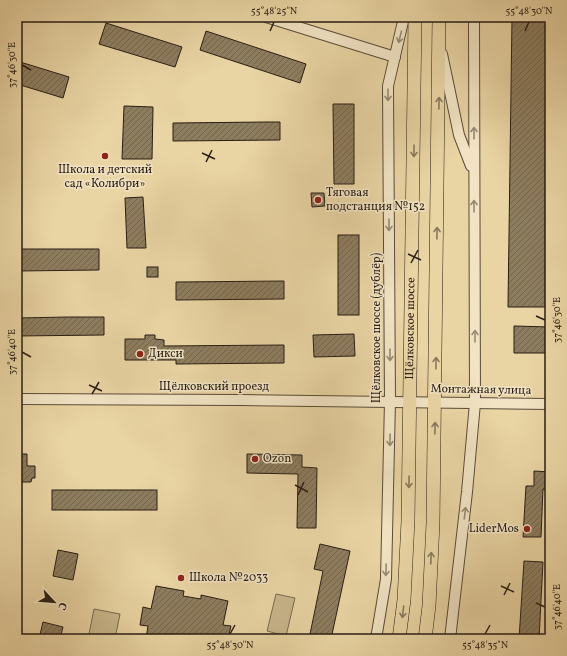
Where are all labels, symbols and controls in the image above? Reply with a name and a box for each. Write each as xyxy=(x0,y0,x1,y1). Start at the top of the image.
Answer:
text: 55°48'25"N xyxy=(251,4,298,18)
text: 55°48'30"N xyxy=(506,4,553,18)
one-way arrow xyxy=(396,30,403,43)
text: 37°46'30"E xyxy=(5,42,19,88)
one-way arrow xyxy=(384,88,392,101)
one-way arrow xyxy=(435,97,443,110)
one-way arrow xyxy=(470,127,478,140)
one-way arrow xyxy=(410,144,418,157)
marker: Школа и детский сад «Колибри» xyxy=(100,151,110,161)
place label: Школа и детский сад «Колибри» xyxy=(58,162,152,192)
place label: Тяговая подстанция №152 xyxy=(326,185,425,215)
marker: Тяговая подстанция №152 xyxy=(313,195,323,205)
one-way arrow xyxy=(470,200,478,213)
one-way arrow xyxy=(385,218,393,231)
one-way arrow xyxy=(433,227,441,240)
street label: Щёлковское шоссе (дублёр) xyxy=(369,252,385,403)
street label: Щёлковское шоссе xyxy=(402,277,419,380)
text: 37°46'30"E xyxy=(550,297,564,343)
text: 37°46'40"E xyxy=(5,329,19,375)
one-way arrow xyxy=(471,330,479,343)
place label: Дикси xyxy=(148,346,183,362)
one-way arrow xyxy=(386,348,394,361)
marker: Дикси xyxy=(135,349,145,359)
one-way arrow xyxy=(432,357,440,370)
street label: Щёлковский проезд xyxy=(159,379,269,395)
street label: Монтажная улица xyxy=(430,381,532,399)
one-way arrow xyxy=(431,422,439,435)
one-way arrow xyxy=(386,433,393,446)
place label: Ozon xyxy=(263,451,291,467)
marker: Ozon xyxy=(250,454,260,464)
one-way arrow xyxy=(405,475,413,488)
one-way arrow xyxy=(461,507,469,520)
place label: LiderMos xyxy=(469,521,519,537)
marker: LiderMos xyxy=(522,524,532,534)
one-way arrow xyxy=(428,552,435,565)
one-way arrow xyxy=(383,563,390,576)
place label: Школа №2033 xyxy=(189,570,268,586)
marker: Школа №2033 xyxy=(176,573,186,583)
north arrow xyxy=(34,582,74,622)
text: 37°46'40"E xyxy=(550,584,564,630)
text: С xyxy=(53,599,70,612)
one-way arrow xyxy=(399,605,407,618)
text: 55°48'30"N xyxy=(207,638,254,652)
text: 55°48'35"N xyxy=(462,638,509,652)

